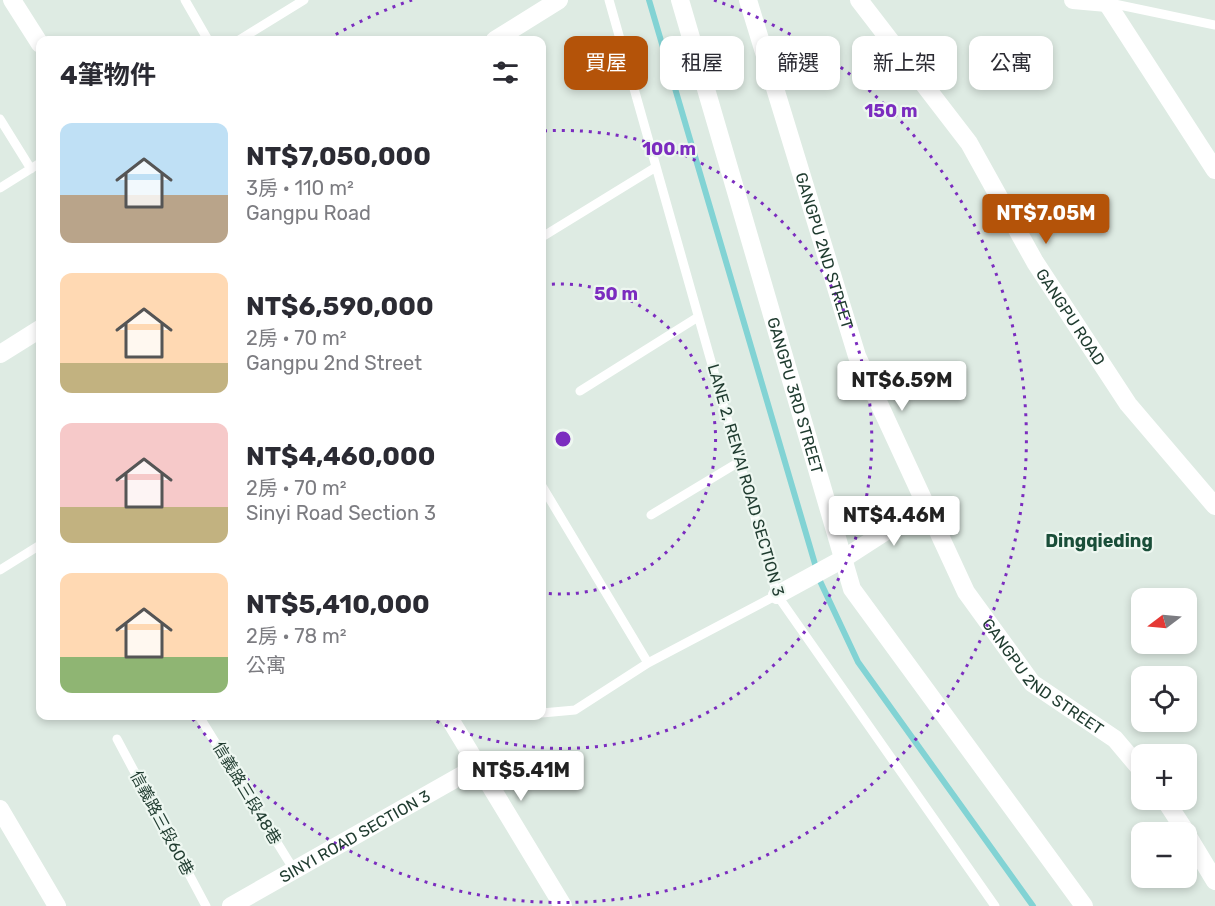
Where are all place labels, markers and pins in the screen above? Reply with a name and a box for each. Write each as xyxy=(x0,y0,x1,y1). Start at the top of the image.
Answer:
pin: NT$7.05M xyxy=(984,194,1108,245)
pin: NT$6.59M xyxy=(840,361,964,412)
centre of rings xyxy=(553,429,573,449)
pin: NT$4.46M xyxy=(832,496,956,547)
pin: NT$5.41M xyxy=(459,751,583,802)

